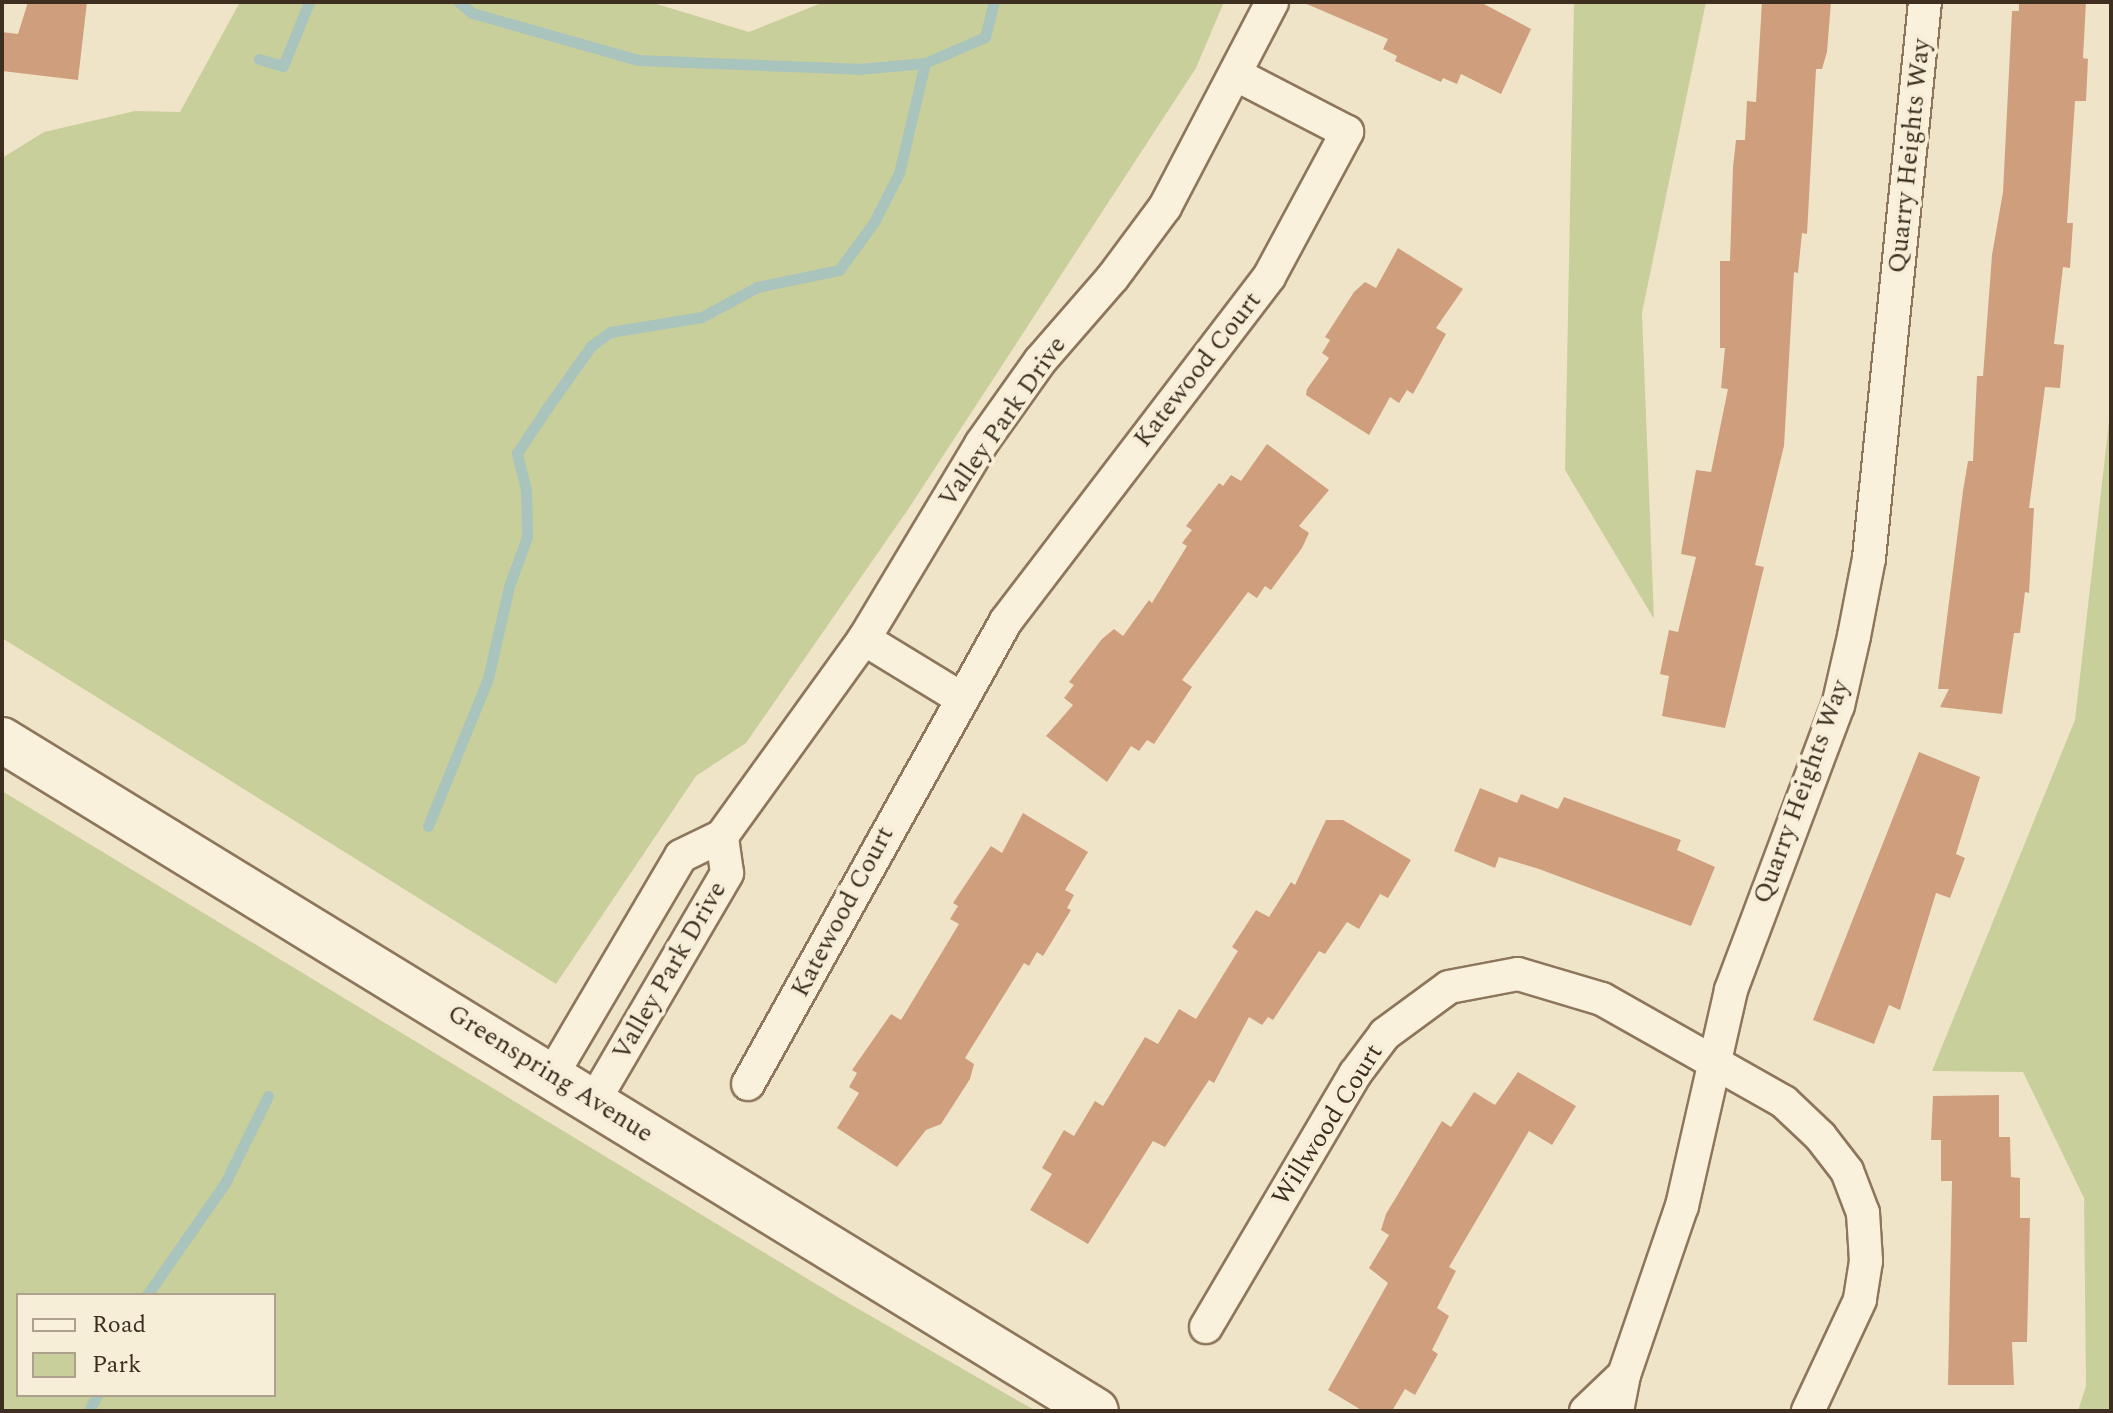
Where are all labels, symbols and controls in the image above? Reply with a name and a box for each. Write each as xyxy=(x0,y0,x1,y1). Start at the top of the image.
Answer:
street label: Quarry Heights Way xyxy=(1882,37,1938,275)
street label: Katewood Court xyxy=(1128,286,1268,454)
street label: Valley Park Drive xyxy=(933,331,1073,513)
street label: Quarry Heights Way xyxy=(1747,676,1857,908)
street label: Katewood Court xyxy=(785,821,901,1003)
street label: Valley Park Drive xyxy=(606,876,734,1066)
street label: Greenspring Avenue xyxy=(441,998,659,1150)
street label: Willwood Court xyxy=(1266,1038,1390,1212)
legend xyxy=(16,1293,276,1397)
text: Road xyxy=(92,1307,146,1343)
text: Park xyxy=(92,1347,142,1383)

